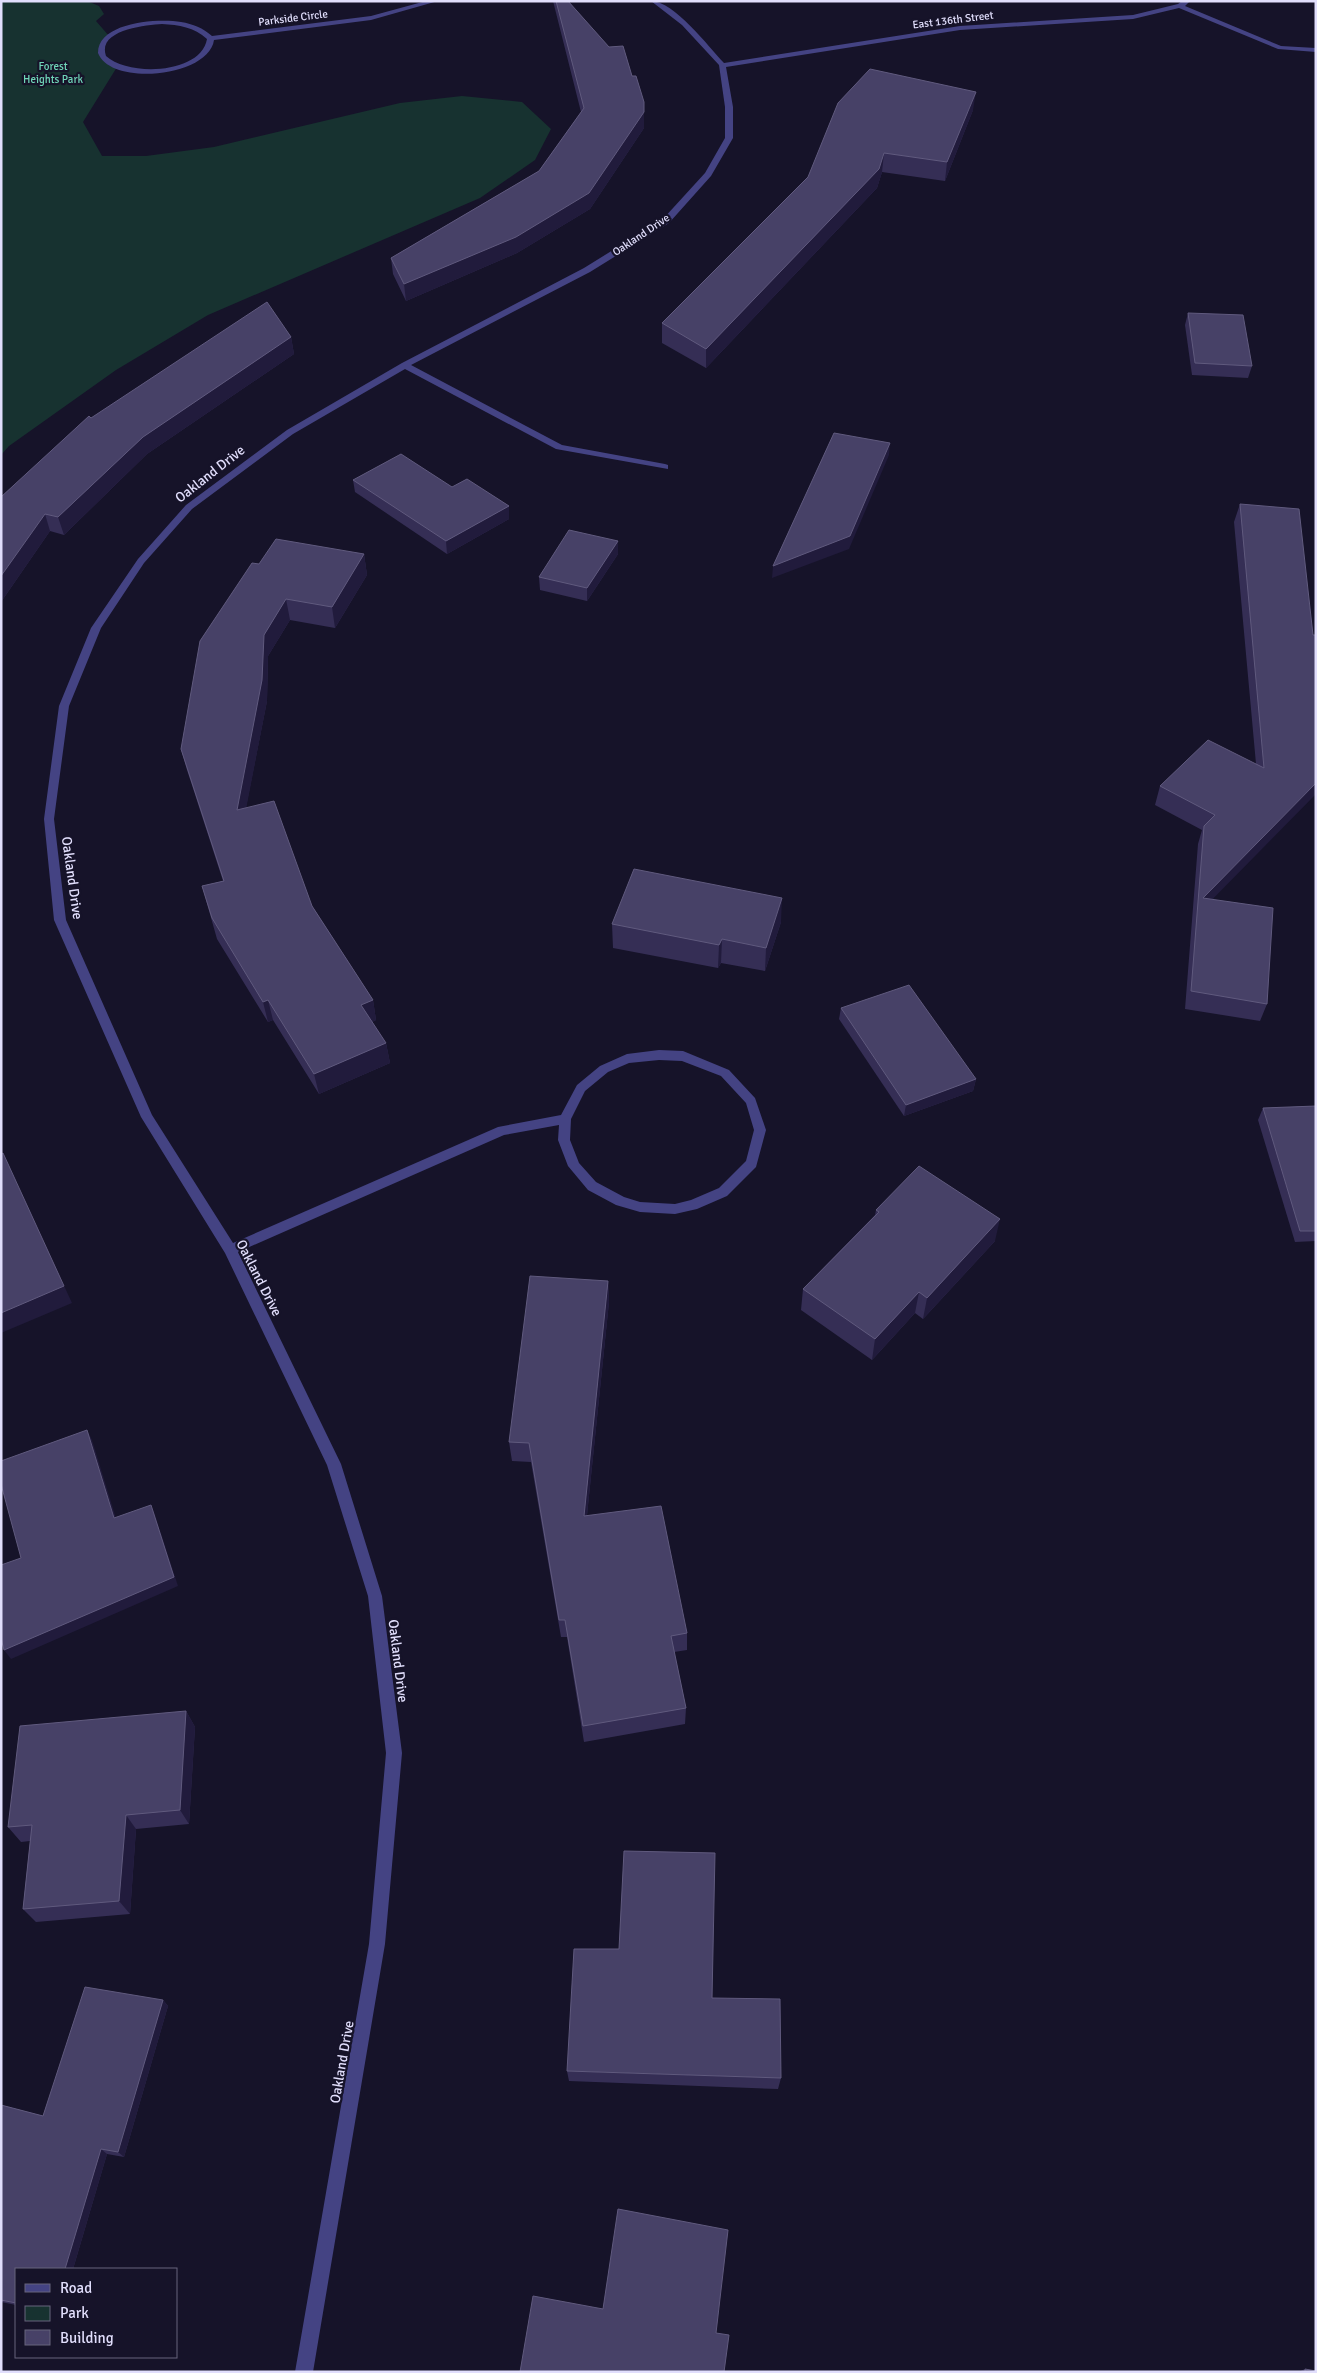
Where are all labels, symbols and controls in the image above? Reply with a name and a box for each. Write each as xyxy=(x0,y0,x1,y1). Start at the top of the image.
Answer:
street label: Parkside Circle xyxy=(257,7,329,29)
street label: East 136th Street xyxy=(912,9,994,31)
park label: Forest Heights Park xyxy=(23,60,83,86)
street label: Oakland Drive xyxy=(610,211,672,259)
street label: Oakland Drive xyxy=(172,442,248,506)
street label: Oakland Drive xyxy=(58,835,86,921)
street label: Oakland Drive xyxy=(232,1237,286,1319)
street label: Oakland Drive xyxy=(384,1618,412,1704)
street label: Oakland Drive xyxy=(326,2019,358,2105)
legend xyxy=(15,2268,178,2358)
text: Road xyxy=(60,2279,92,2297)
text: Park xyxy=(60,2304,89,2322)
text: Building xyxy=(60,2329,114,2347)

